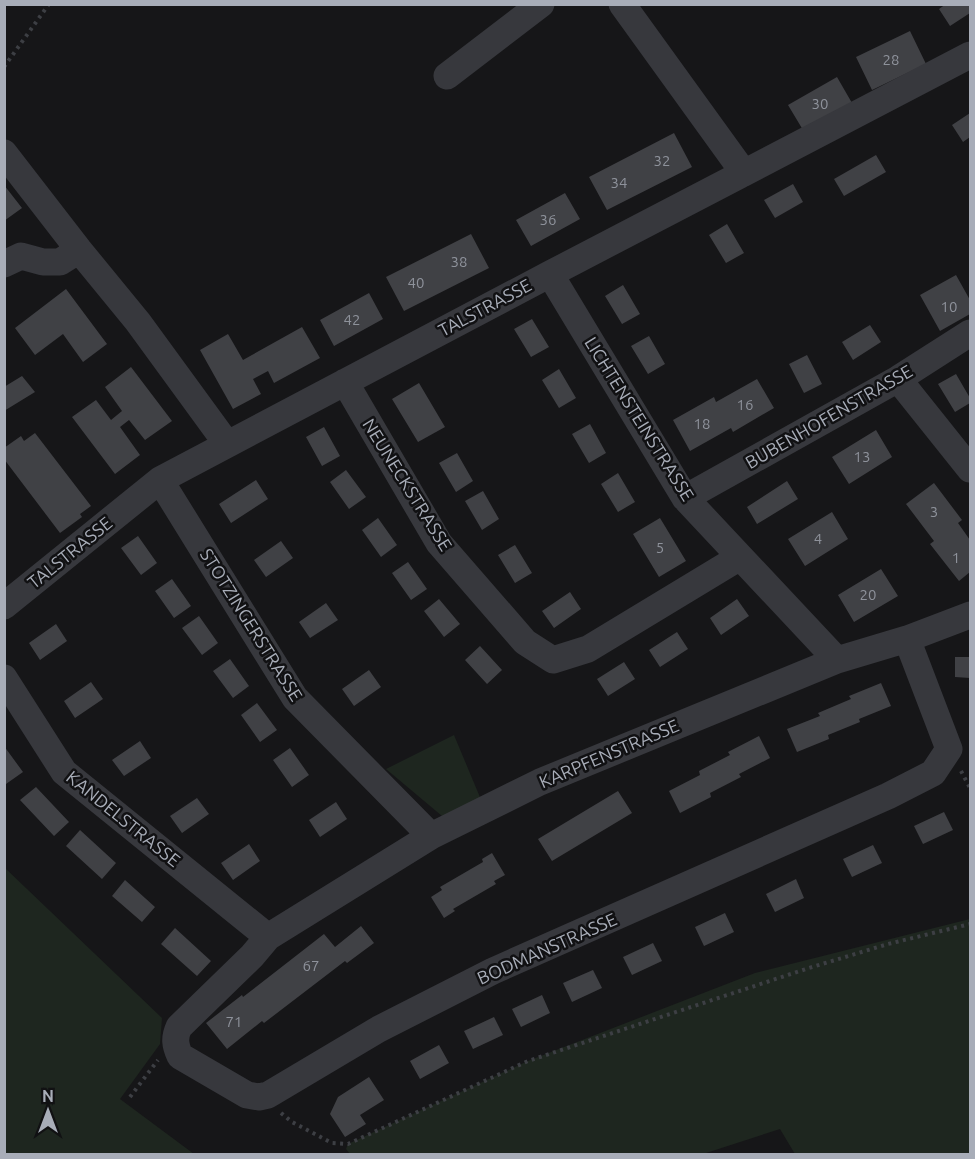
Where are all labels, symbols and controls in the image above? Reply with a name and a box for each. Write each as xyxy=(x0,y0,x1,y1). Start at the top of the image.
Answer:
house number: 28 xyxy=(883,51,899,68)
house number: 30 xyxy=(812,95,828,112)
house number: 32 xyxy=(654,152,670,169)
house number: 34 xyxy=(611,174,627,191)
house number: 36 xyxy=(540,211,556,228)
house number: 38 xyxy=(451,253,467,270)
house number: 40 xyxy=(408,274,424,291)
street label: TALSTRASSE xyxy=(435,274,534,340)
house number: 10 xyxy=(941,298,957,315)
house number: 42 xyxy=(344,311,360,328)
street label: LICHTENSTEINSTRASSE xyxy=(581,333,699,504)
street label: BUBENHOFENSTRASSE xyxy=(742,360,915,472)
house number: 16 xyxy=(737,396,753,413)
street label: NEUNECKSTRASSE xyxy=(359,415,457,554)
house number: 18 xyxy=(694,415,710,432)
house number: 13 xyxy=(854,448,870,465)
house number: 3 xyxy=(930,503,938,520)
street label: TALSTRASSE xyxy=(23,512,115,592)
house number: 4 xyxy=(814,530,822,547)
house number: 5 xyxy=(656,539,664,556)
street label: STOTZINGERSTRASSE xyxy=(197,545,307,704)
house number: 1 xyxy=(952,549,960,566)
house number: 20 xyxy=(860,586,876,603)
street label: KARPFENSTRASSE xyxy=(536,715,681,792)
street label: KANDELSTRASSE xyxy=(63,766,184,870)
street label: BODMANSTRASSE xyxy=(474,908,619,988)
house number: 67 xyxy=(303,957,319,974)
house number: 71 xyxy=(226,1013,242,1030)
north arrow xyxy=(18,1081,78,1141)
text: N xyxy=(42,1087,54,1105)

